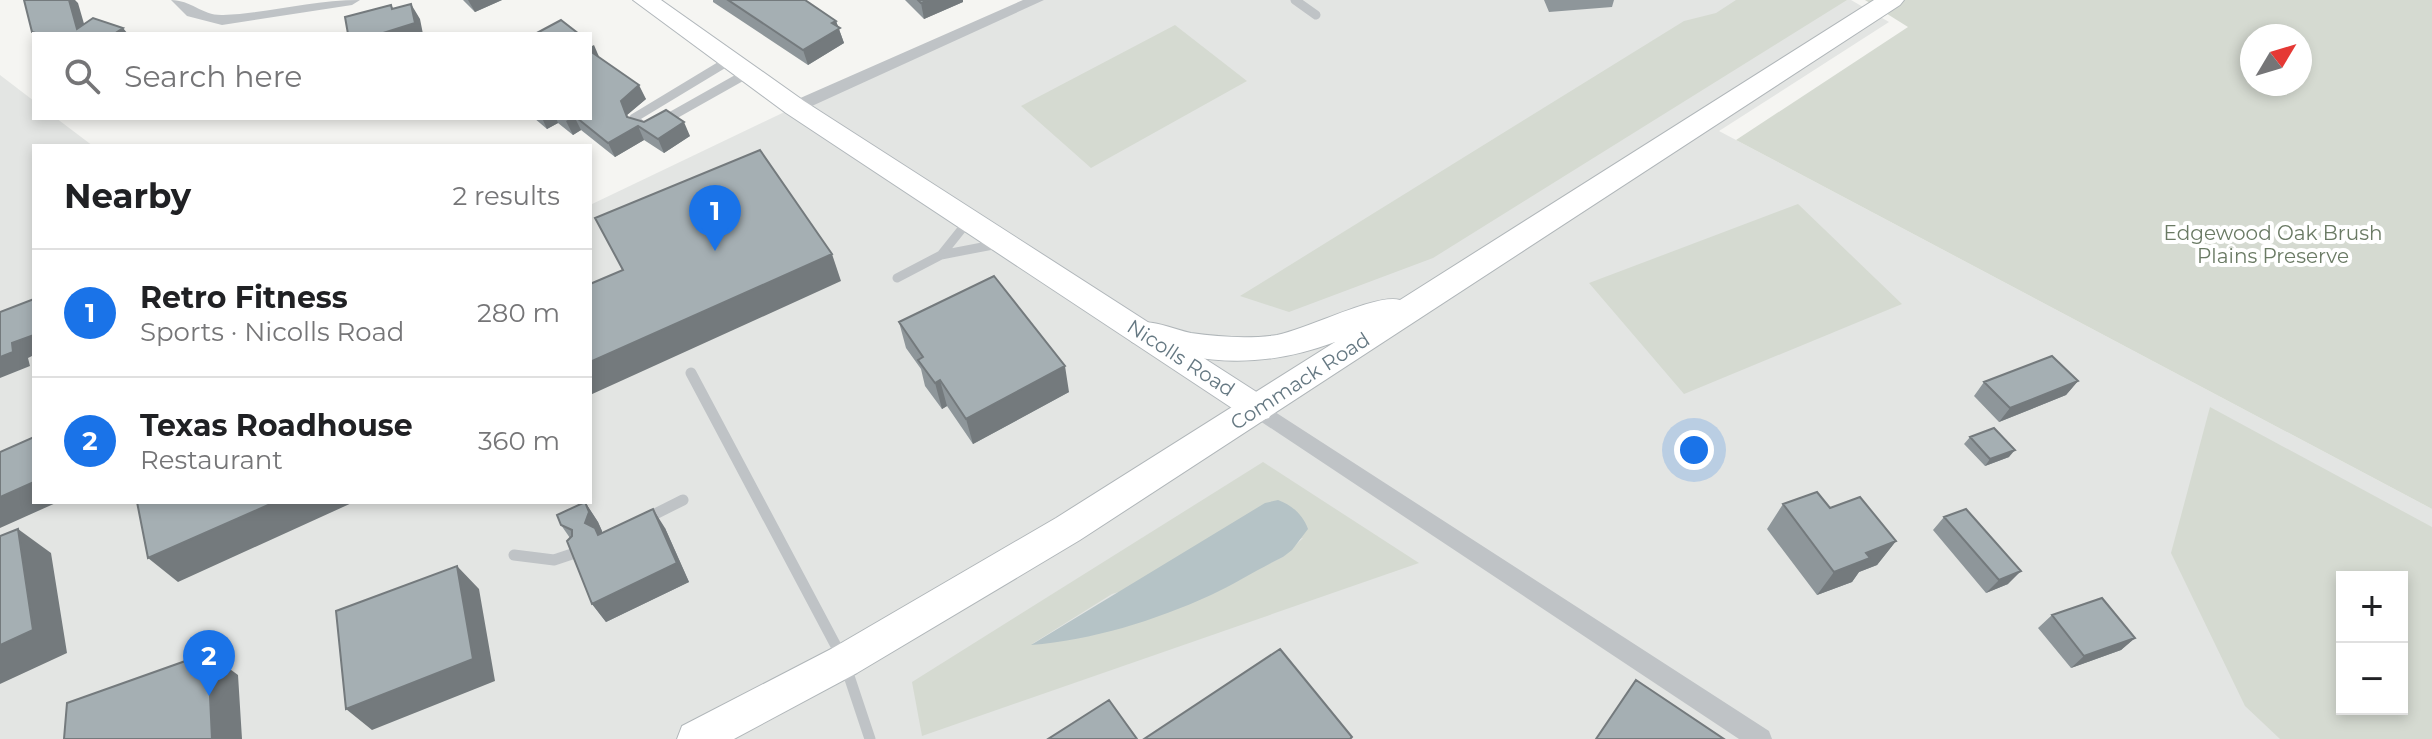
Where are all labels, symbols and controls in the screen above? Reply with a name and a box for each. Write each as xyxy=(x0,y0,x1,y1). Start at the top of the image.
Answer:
north arrow xyxy=(2240,24,2312,96)
search box xyxy=(32,32,592,120)
icon: search xyxy=(60,54,104,98)
text: Search here xyxy=(124,58,302,95)
text: Nearby xyxy=(64,175,191,217)
text: 2 results xyxy=(452,180,560,212)
pin: 1 xyxy=(689,185,741,251)
park label: Edgewood Oak Brush Plains Preserve xyxy=(2163,221,2383,268)
text: Retro Fitness xyxy=(140,279,348,316)
text: 1 xyxy=(85,297,95,329)
text: 280 m xyxy=(477,297,560,329)
street label: Nicolls Road xyxy=(1123,314,1239,402)
text: Sports · Nicolls Road xyxy=(140,316,404,348)
street label: Commack Road xyxy=(1226,327,1374,435)
text: Texas Roadhouse xyxy=(140,407,413,444)
text: 2 xyxy=(82,425,98,457)
text: 360 m xyxy=(478,425,560,457)
your location xyxy=(1674,430,1714,470)
text: Restaurant xyxy=(140,444,283,476)
map controls xyxy=(2336,571,2408,715)
button: + xyxy=(2336,571,2408,643)
pin: 2 xyxy=(183,630,235,696)
button: − xyxy=(2336,643,2408,715)

